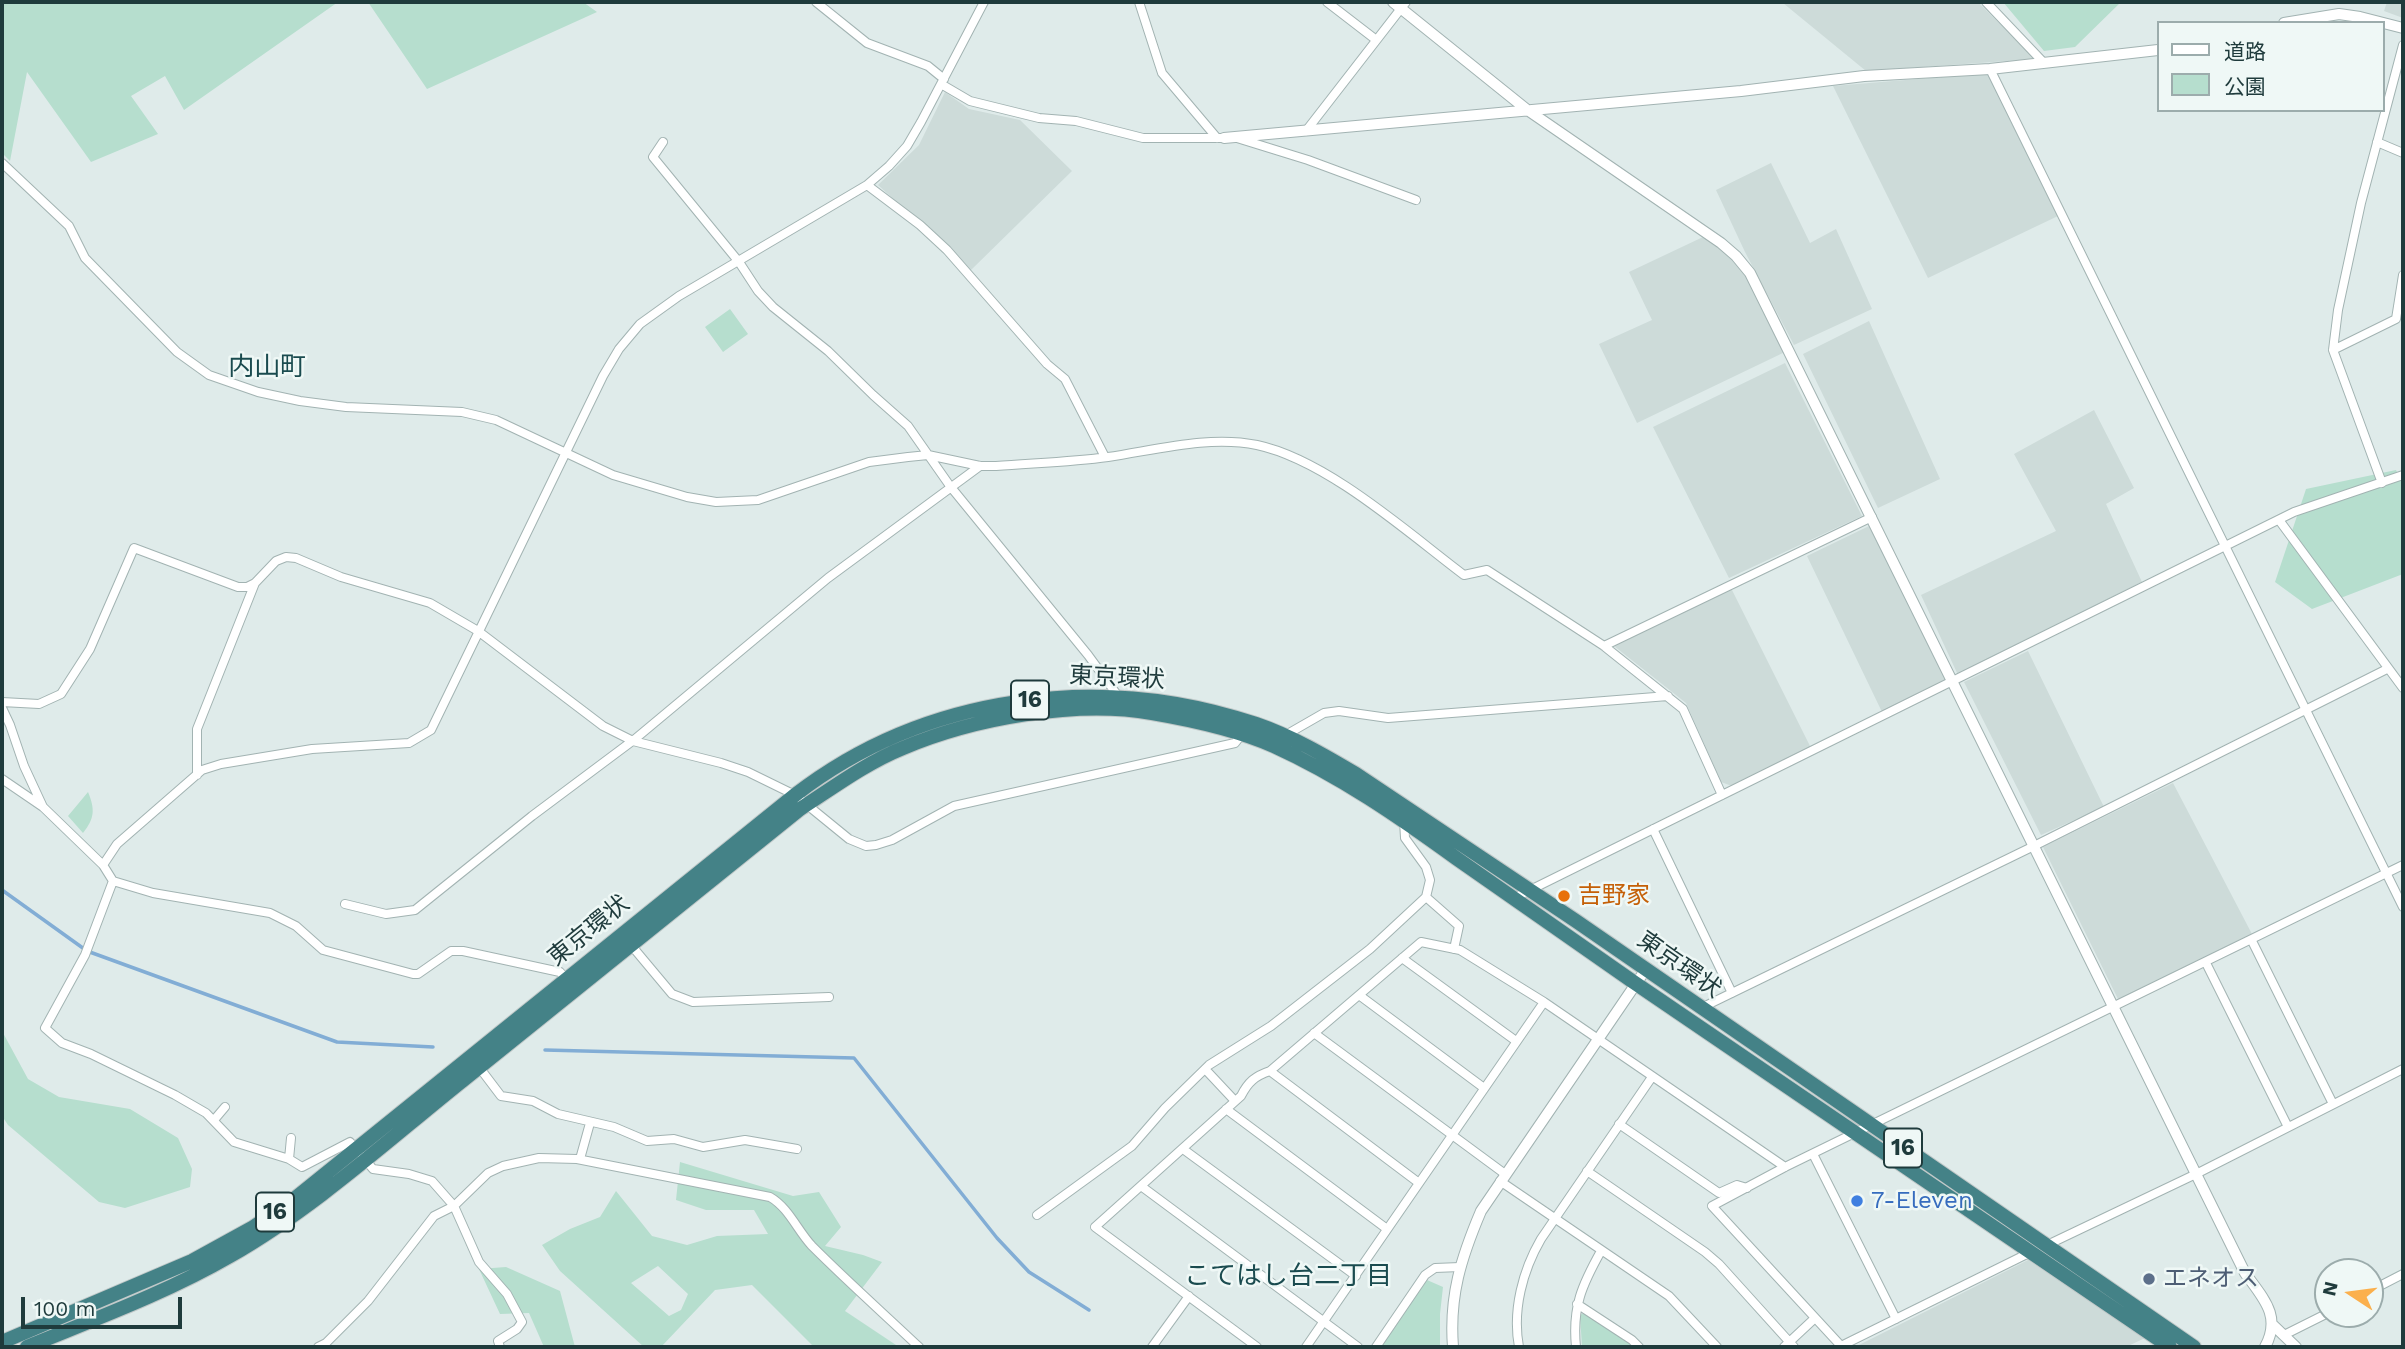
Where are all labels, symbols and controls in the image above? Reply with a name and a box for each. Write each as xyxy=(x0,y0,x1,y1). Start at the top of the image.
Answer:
legend xyxy=(2156,21,2384,112)
text: 道路 xyxy=(2224,39,2266,64)
text: 公園 xyxy=(2224,74,2266,99)
district label: 内山町 xyxy=(228,351,306,383)
street label: 東京環状 xyxy=(1068,661,1166,695)
road number: 16 xyxy=(1011,680,1049,720)
place label: 吉野家 xyxy=(1578,882,1650,910)
marker: 吉野家 xyxy=(1556,888,1572,904)
street label: 東京環状 xyxy=(543,890,635,972)
street label: 東京環状 xyxy=(1631,926,1727,1004)
road number: 16 xyxy=(1884,1128,1922,1168)
place label: 7-Eleven xyxy=(1871,1187,1973,1215)
road number: 16 xyxy=(256,1192,294,1232)
marker: 7-Eleven xyxy=(1849,1193,1865,1209)
north arrow xyxy=(2314,1258,2384,1328)
district label: こてはし台二丁目 xyxy=(1184,1260,1392,1292)
place label: エネオス xyxy=(2163,1265,2259,1293)
marker: エネオス xyxy=(2141,1271,2157,1287)
text: N xyxy=(2317,1279,2343,1298)
scale bar xyxy=(24,1282,186,1326)
text: 100 m xyxy=(34,1296,96,1321)

